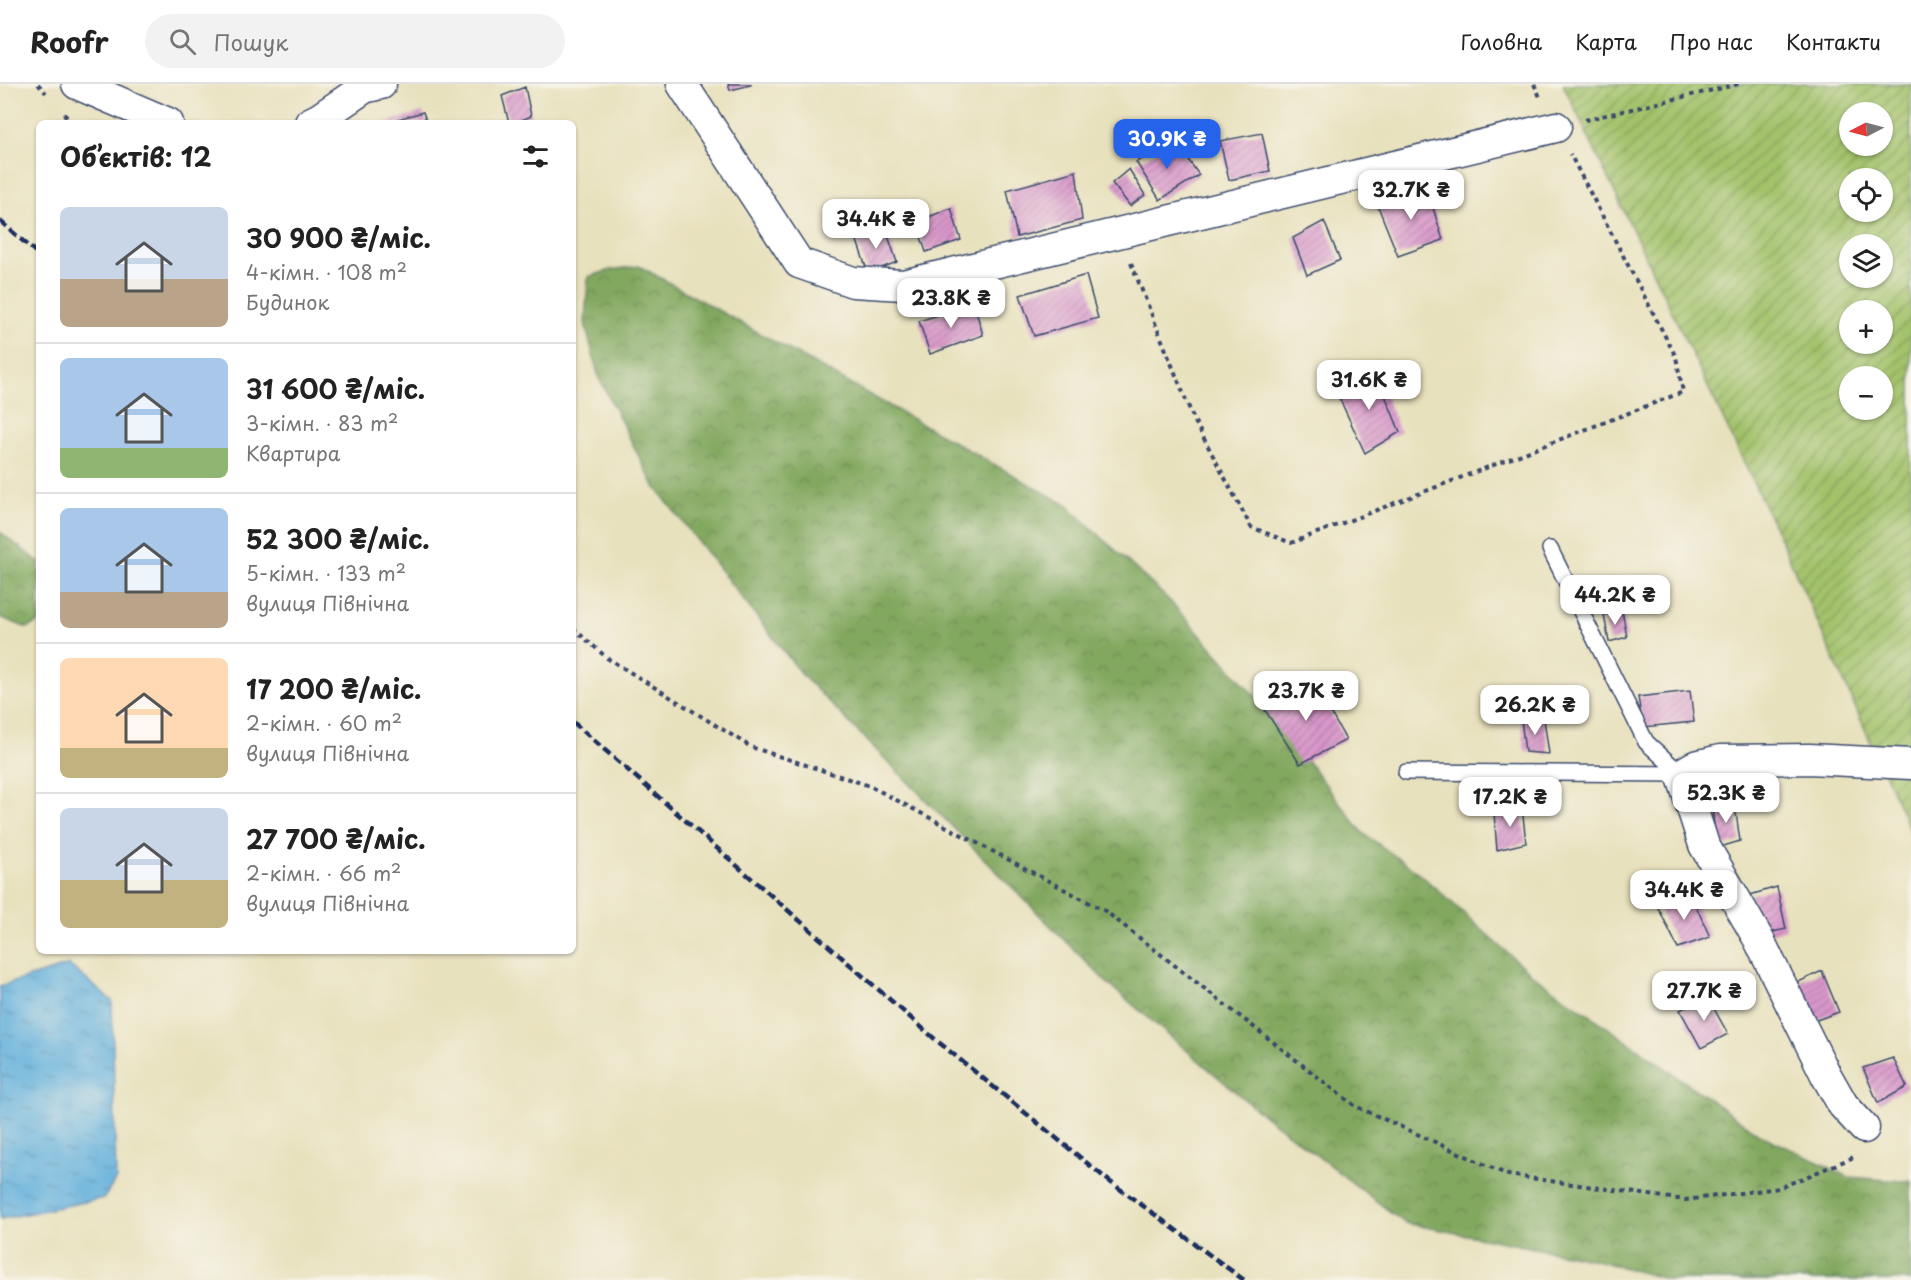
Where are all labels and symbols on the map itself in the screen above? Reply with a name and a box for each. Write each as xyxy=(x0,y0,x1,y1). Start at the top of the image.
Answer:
north arrow xyxy=(1839,102,1893,156)
pin: 30.9K ₴ xyxy=(1112,119,1222,170)
pin: 32.7K ₴ xyxy=(1356,170,1466,221)
pin: 34.4K ₴ xyxy=(821,199,931,250)
pin: 23.8K ₴ xyxy=(896,278,1006,329)
pin: 31.6K ₴ xyxy=(1314,360,1424,411)
pin: 44.2K ₴ xyxy=(1560,575,1670,626)
pin: 23.7K ₴ xyxy=(1251,671,1361,722)
pin: 26.2K ₴ xyxy=(1480,685,1590,736)
pin: 52.3K ₴ xyxy=(1671,773,1781,824)
pin: 17.2K ₴ xyxy=(1455,777,1565,828)
pin: 34.4K ₴ xyxy=(1629,870,1739,921)
pin: 27.7K ₴ xyxy=(1649,971,1759,1022)

